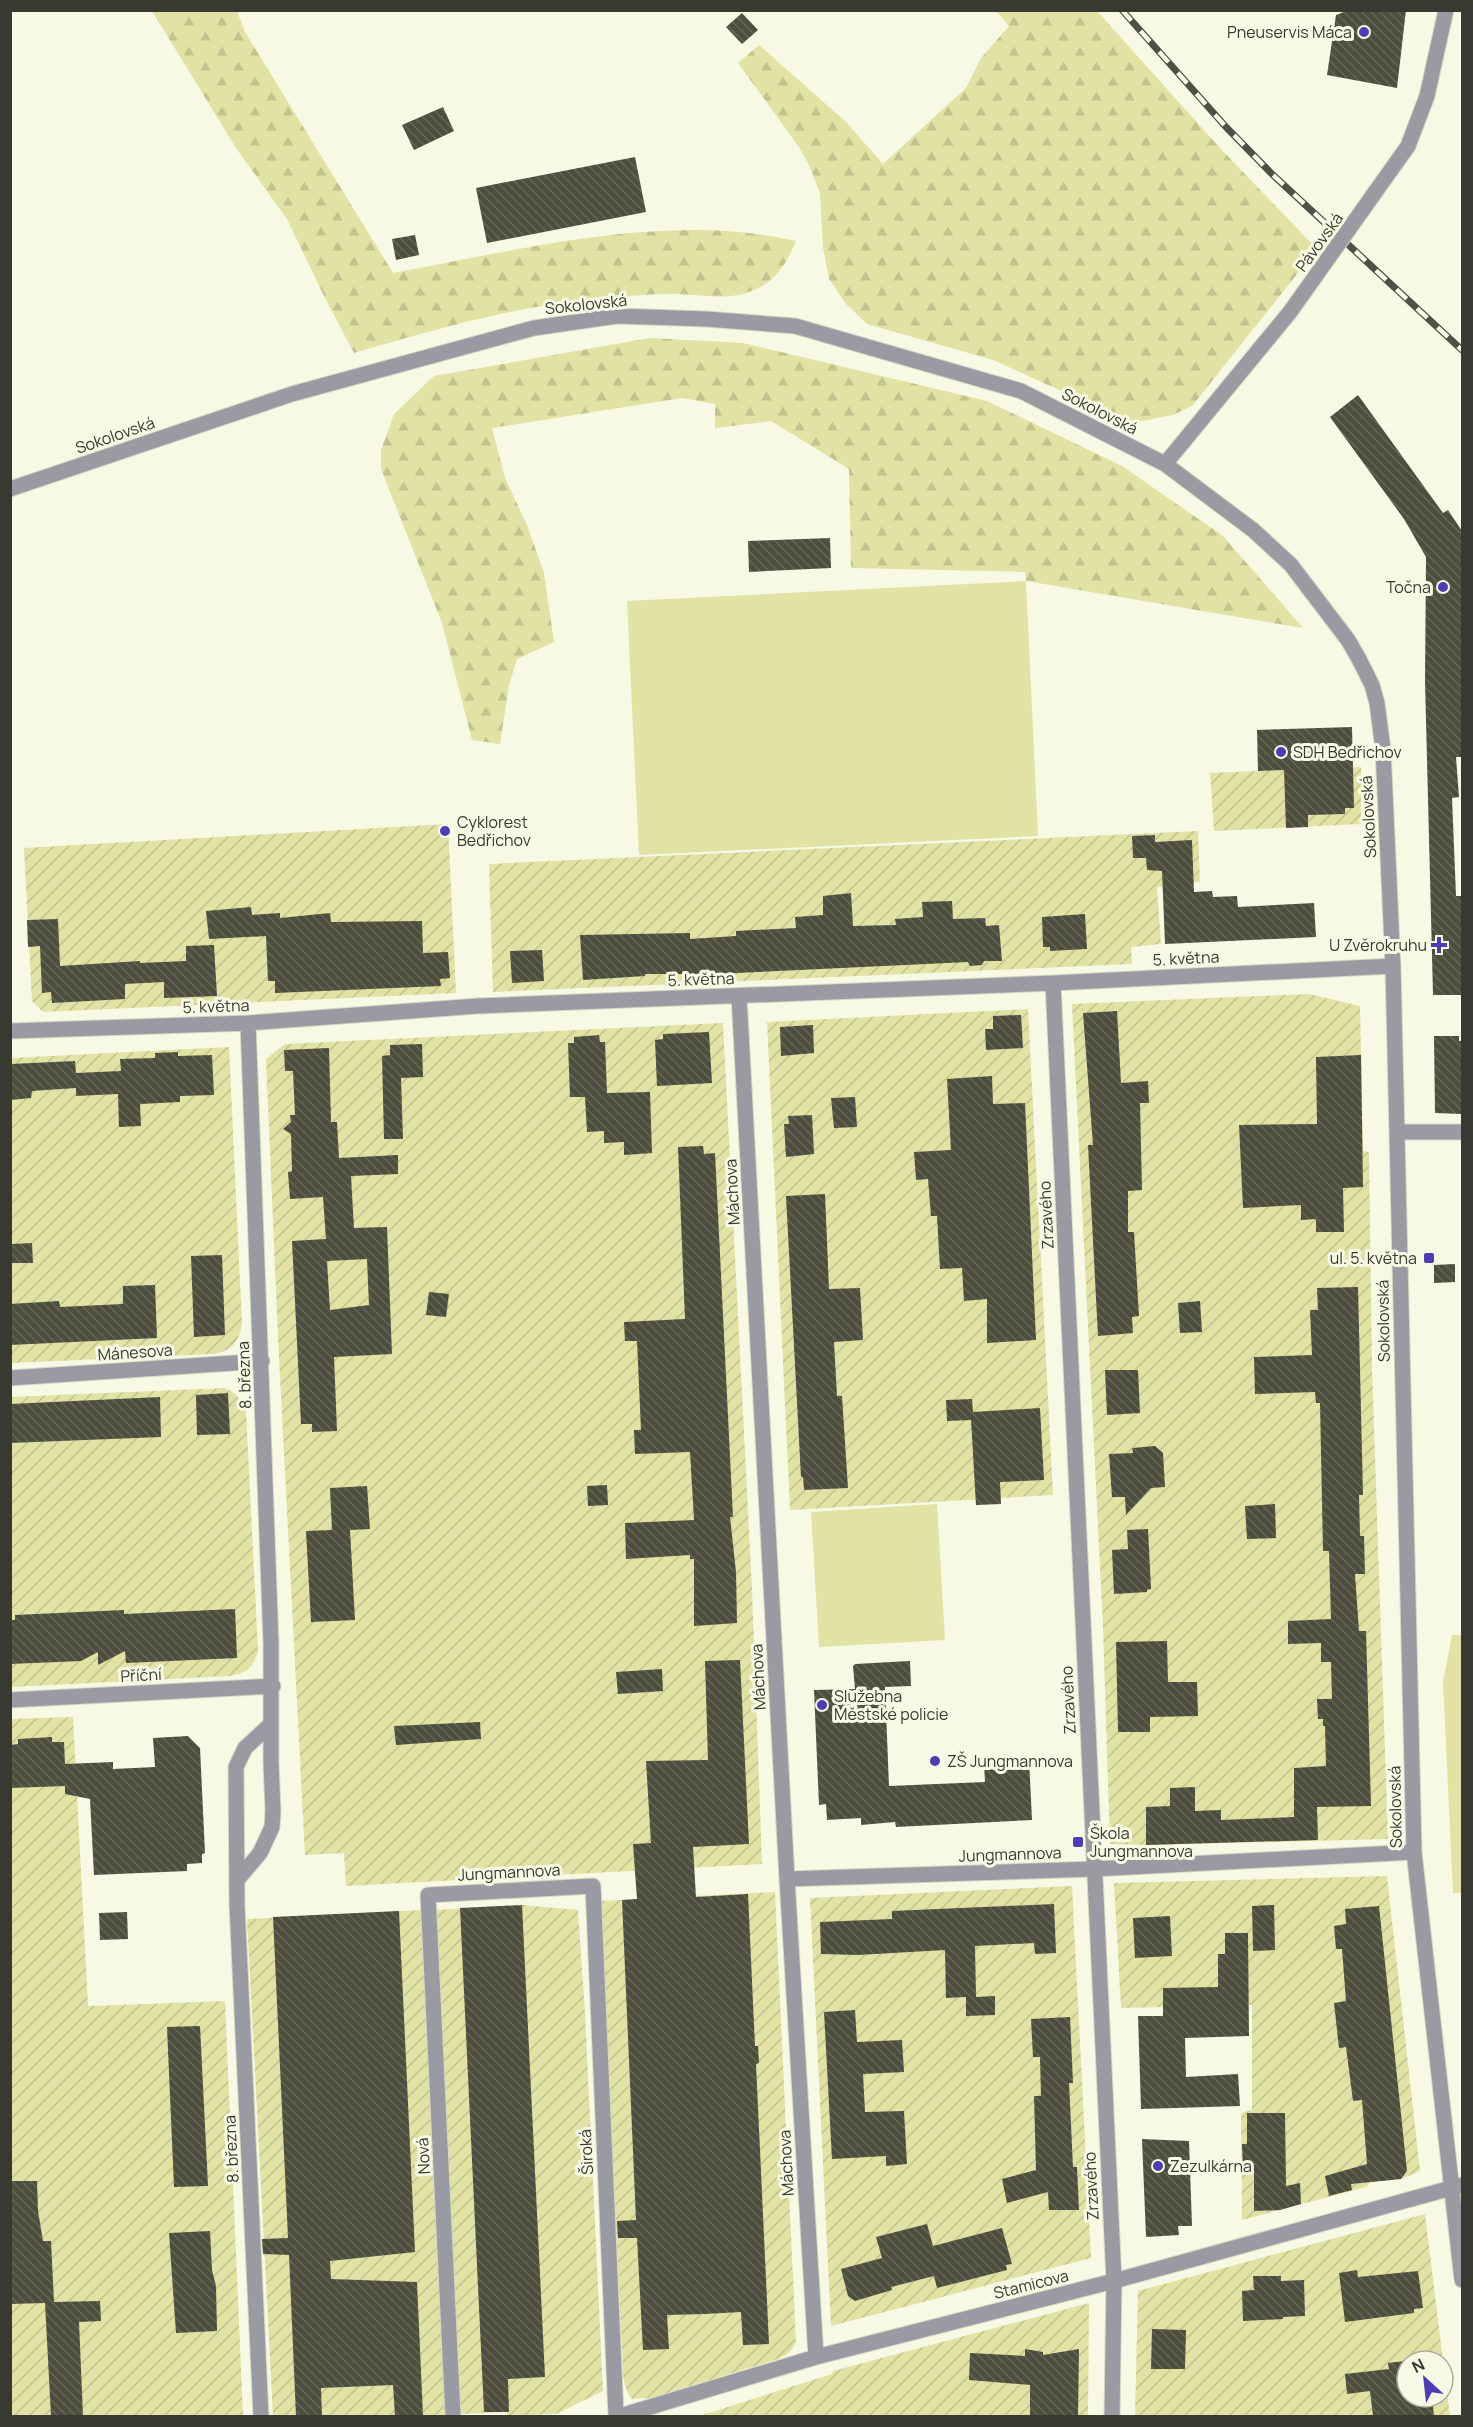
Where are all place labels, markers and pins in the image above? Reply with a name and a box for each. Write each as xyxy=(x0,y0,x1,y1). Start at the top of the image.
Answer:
place label: Pneuservis Máca xyxy=(1227,21,1352,43)
marker: Pneuservis Máca xyxy=(1357,25,1371,39)
place label: Točna xyxy=(1386,576,1431,598)
marker: Točna xyxy=(1436,580,1450,594)
place label: SDH Bedřichov xyxy=(1293,741,1402,763)
marker: SDH Bedřichov xyxy=(1274,745,1288,759)
place label: Cyklorest Bedřichov xyxy=(457,811,531,851)
marker: Cyklorest Bedřichov xyxy=(438,824,452,838)
place label: U Zvěrokruhu xyxy=(1329,934,1427,956)
marker: U Zvěrokruhu xyxy=(1432,938,1446,952)
place label: ul. 5. května xyxy=(1330,1247,1417,1269)
marker: ul. 5. května xyxy=(1422,1251,1436,1265)
place label: Služebna Městské policie xyxy=(834,1685,948,1725)
marker: Služebna Městské policie xyxy=(815,1698,829,1712)
place label: ZŠ Jungmannova xyxy=(947,1750,1073,1772)
marker: ZŠ Jungmannova xyxy=(928,1754,942,1768)
place label: Škola Jungmannova xyxy=(1090,1822,1193,1862)
marker: Škola Jungmannova xyxy=(1071,1835,1085,1849)
place label: Zezulkárna xyxy=(1170,2155,1252,2177)
marker: Zezulkárna xyxy=(1151,2159,1165,2173)

